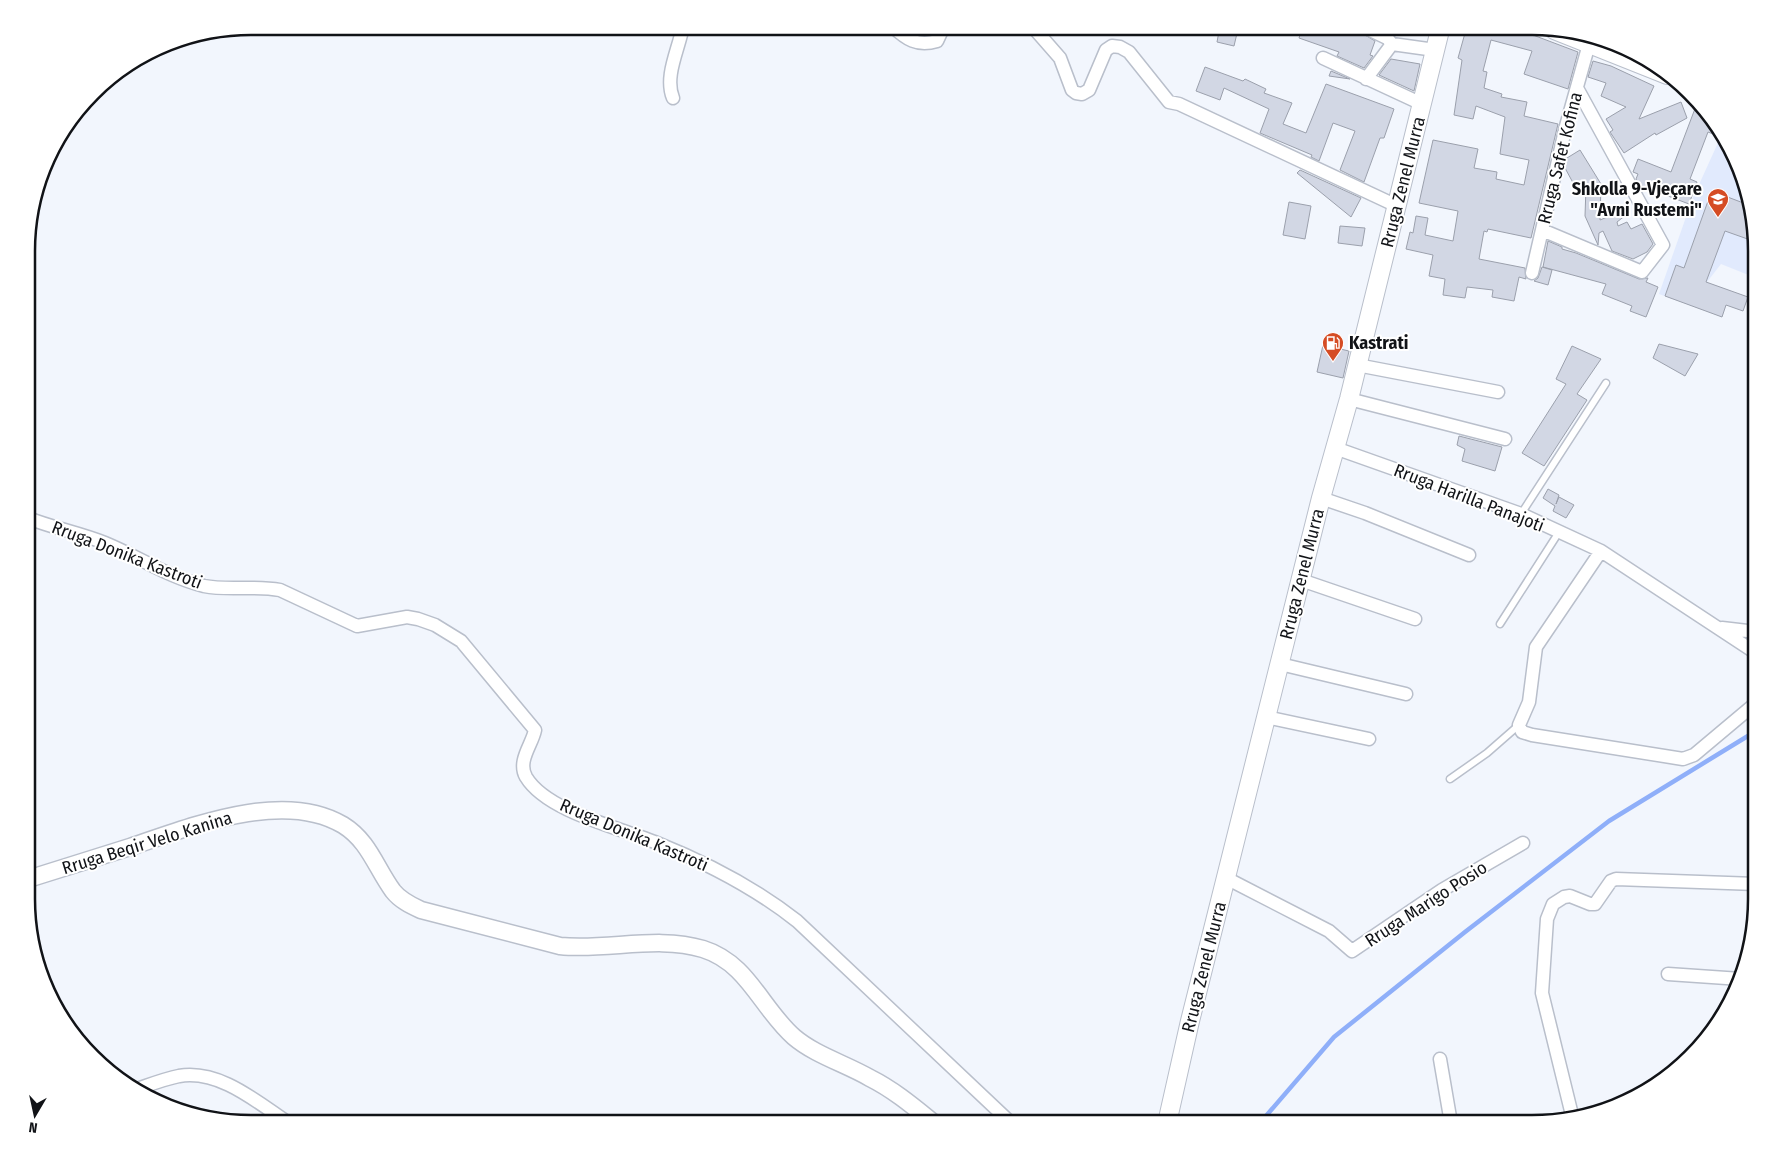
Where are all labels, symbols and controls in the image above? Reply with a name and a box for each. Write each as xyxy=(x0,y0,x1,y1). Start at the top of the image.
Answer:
street label: Rruga Safet Kofina xyxy=(1533,90,1587,226)
street label: Rruga Zenel Murra xyxy=(1376,114,1430,250)
place label: Shkolla 9-Vjeçare "Avni Rustemi" xyxy=(1572,178,1702,221)
school or university icon: Shkolla 9-Vjeçare "Avni Rustemi" xyxy=(1706,187,1730,218)
fuel station icon: Kastrati xyxy=(1321,331,1345,362)
place label: Kastrati xyxy=(1349,332,1408,354)
street label: Rruga Harilla Panajoti xyxy=(1391,459,1547,537)
street label: Rruga Zenel Murra xyxy=(1275,506,1329,642)
street label: Rruga Donika Kastroti xyxy=(49,516,205,594)
street label: Rruga Donika Kastroti xyxy=(556,794,712,876)
street label: Rruga Beqir Velo Kanina xyxy=(59,807,235,879)
street label: Rruga Marigo Posio xyxy=(1361,856,1491,952)
street label: Rruga Zenel Murra xyxy=(1177,899,1231,1035)
north arrow xyxy=(10,1090,60,1140)
text: N xyxy=(28,1118,39,1136)

